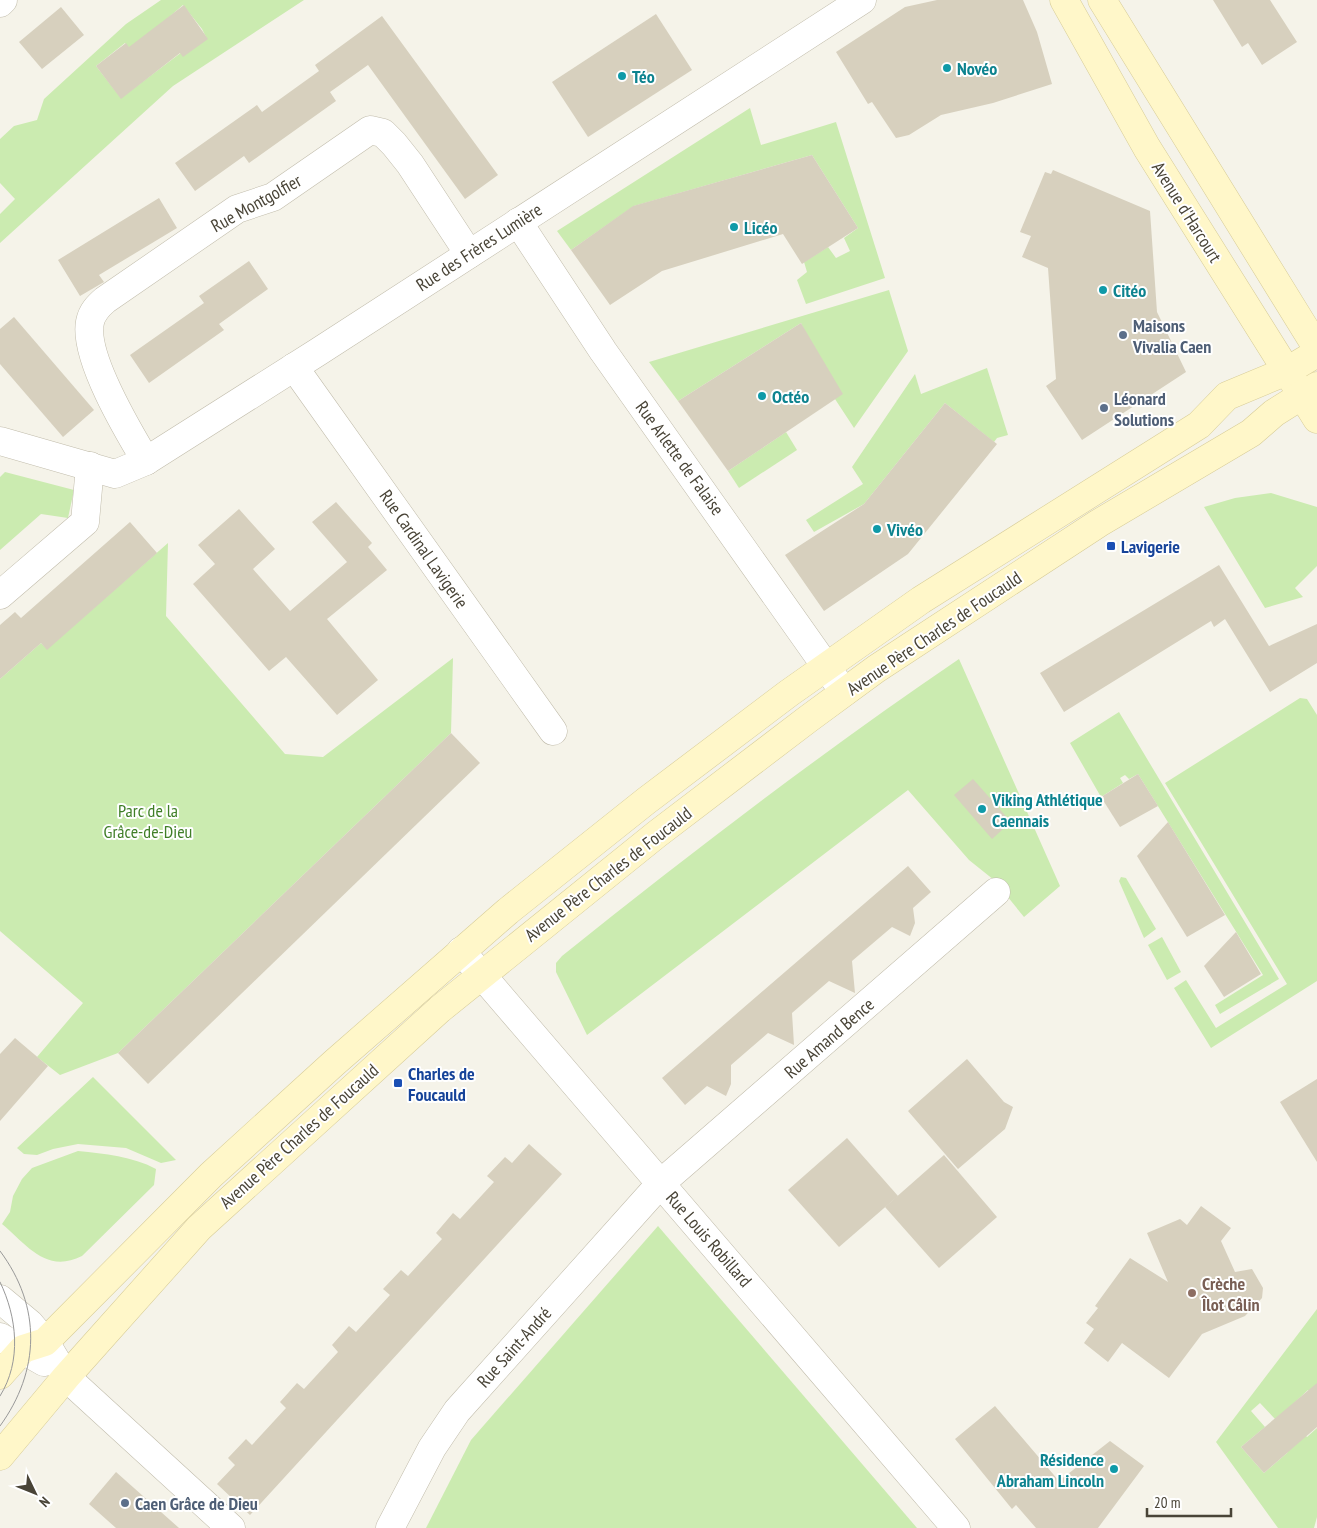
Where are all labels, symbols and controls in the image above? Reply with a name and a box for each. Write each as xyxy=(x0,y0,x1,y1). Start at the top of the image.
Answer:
place label: Novéo xyxy=(957,57,997,80)
marker: Novéo xyxy=(941,62,953,74)
place label: Téo xyxy=(632,65,655,88)
marker: Téo xyxy=(616,70,628,82)
street label: Avenue d'Harcourt xyxy=(1147,157,1227,267)
street label: Rue Montgolfier xyxy=(207,169,305,237)
street label: Rue des Frères Lumière xyxy=(412,198,546,296)
place label: Licéo xyxy=(744,216,777,239)
marker: Licéo xyxy=(728,221,740,233)
place label: Citéo xyxy=(1113,279,1146,302)
marker: Citéo xyxy=(1097,284,1109,296)
place label: Maisons Vivalia Caen xyxy=(1132,314,1211,358)
marker: Maisons Vivalia Caen xyxy=(1117,329,1129,341)
place label: Octéo xyxy=(772,385,809,408)
place label: Léonard Solutions xyxy=(1114,387,1174,431)
marker: Octéo xyxy=(756,390,768,402)
street label: Rue Arlette de Falaise xyxy=(631,396,729,520)
marker: Léonard Solutions xyxy=(1098,402,1110,414)
street label: Rue Cardinal Lavigerie xyxy=(375,485,473,613)
place label: Vivéo xyxy=(886,518,923,541)
marker: Vivéo xyxy=(871,523,883,535)
place label: Lavigerie xyxy=(1121,535,1180,558)
marker: Lavigerie xyxy=(1105,540,1117,552)
street label: Avenue Père Charles de Foucauld xyxy=(842,566,1026,700)
place label: Viking Athlétique Caennais xyxy=(991,788,1103,832)
park label: Parc de la Grâce-de-Dieu xyxy=(104,799,192,843)
street label: Avenue Père Charles de Foucauld xyxy=(520,802,696,946)
marker: Viking Athlétique Caennais xyxy=(976,803,988,815)
street label: Rue Amand Bence xyxy=(779,993,879,1083)
street label: Avenue Père Charles de Foucauld xyxy=(215,1059,383,1213)
place label: Charles de Foucauld xyxy=(408,1062,475,1106)
marker: Charles de Foucauld xyxy=(392,1077,404,1089)
street label: Rue Louis Robillard xyxy=(661,1186,757,1292)
place label: Crèche Îlot Câlin xyxy=(1201,1272,1260,1316)
marker: Crèche Îlot Câlin xyxy=(1186,1287,1198,1299)
street label: Rue Saint-André xyxy=(472,1302,556,1392)
place label: Résidence Abraham Lincoln xyxy=(996,1448,1104,1492)
marker: Résidence Abraham Lincoln xyxy=(1108,1463,1120,1475)
north arrow xyxy=(10,1468,60,1518)
scale bar xyxy=(1147,1486,1231,1518)
place label: Caen Grâce de Dieu xyxy=(135,1492,258,1515)
text: N xyxy=(35,1493,54,1511)
text: 20 m xyxy=(1154,1493,1180,1512)
marker: Caen Grâce de Dieu xyxy=(119,1497,131,1509)

